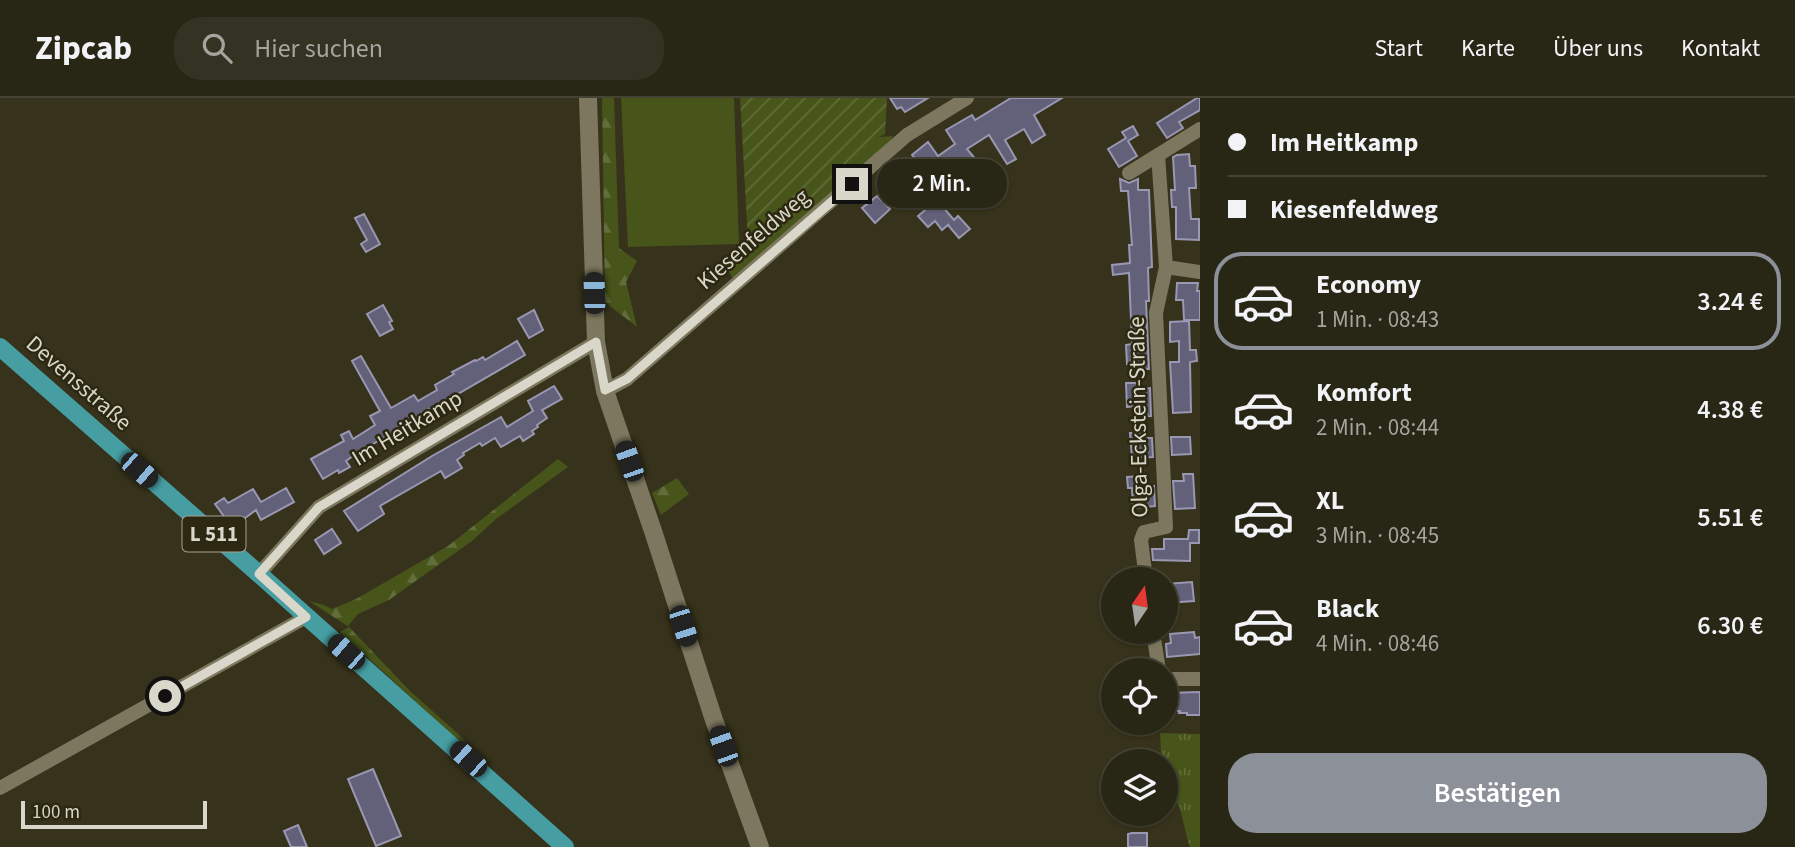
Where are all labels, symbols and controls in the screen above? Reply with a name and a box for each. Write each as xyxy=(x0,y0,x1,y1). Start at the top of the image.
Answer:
search box xyxy=(174,17,664,80)
text: Zipcab xyxy=(35,25,132,72)
icon: search xyxy=(198,29,236,67)
text: Hier suchen xyxy=(254,30,383,67)
text: Start xyxy=(1375,31,1423,66)
text: Karte xyxy=(1461,31,1515,66)
text: Über uns xyxy=(1553,31,1643,66)
text: Kontakt xyxy=(1681,31,1760,66)
text: Im Heitkamp xyxy=(1270,124,1418,161)
callout: 2 Min. xyxy=(876,160,1006,208)
text: 2 Min. xyxy=(913,167,971,200)
route end xyxy=(836,168,868,200)
street label: Kiesenfeldweg xyxy=(689,180,817,297)
text: Kiesenfeldweg xyxy=(1270,191,1438,228)
text: Economy xyxy=(1316,266,1421,303)
icon: car xyxy=(1232,270,1295,333)
car xyxy=(583,272,606,314)
text: 3.24 € xyxy=(1697,283,1763,320)
text: 1 Min. · 08:43 xyxy=(1316,303,1439,336)
street label: Olga-Eckstein-Straße xyxy=(1120,316,1156,518)
street label: Devensstraße xyxy=(19,328,139,438)
text: Komfort xyxy=(1316,374,1412,411)
icon: car xyxy=(1232,378,1295,441)
street label: Im Heitkamp xyxy=(345,382,469,474)
text: 4.38 € xyxy=(1697,391,1763,428)
text: 2 Min. · 08:44 xyxy=(1316,411,1439,444)
car xyxy=(613,438,646,484)
car xyxy=(117,448,162,492)
text: XL xyxy=(1316,482,1344,519)
icon: car xyxy=(1232,486,1295,549)
text: 5.51 € xyxy=(1697,499,1763,536)
road number: L 511 xyxy=(182,516,246,551)
text: 3 Min. · 08:45 xyxy=(1316,519,1439,552)
north arrow xyxy=(1101,567,1178,644)
map controls xyxy=(1101,567,1178,826)
text: Black xyxy=(1316,590,1379,627)
icon: car xyxy=(1232,594,1295,657)
car xyxy=(667,603,700,649)
text: 6.30 € xyxy=(1697,607,1763,644)
text: 4 Min. · 08:46 xyxy=(1316,627,1439,660)
car xyxy=(324,630,369,674)
button: locate xyxy=(1101,658,1178,735)
route start xyxy=(149,680,181,712)
car xyxy=(706,723,741,769)
car xyxy=(446,737,491,781)
button: layers xyxy=(1101,749,1178,826)
button: Bestätigen xyxy=(1228,753,1767,833)
scale bar xyxy=(21,798,206,830)
text: 100 m xyxy=(32,799,80,826)

